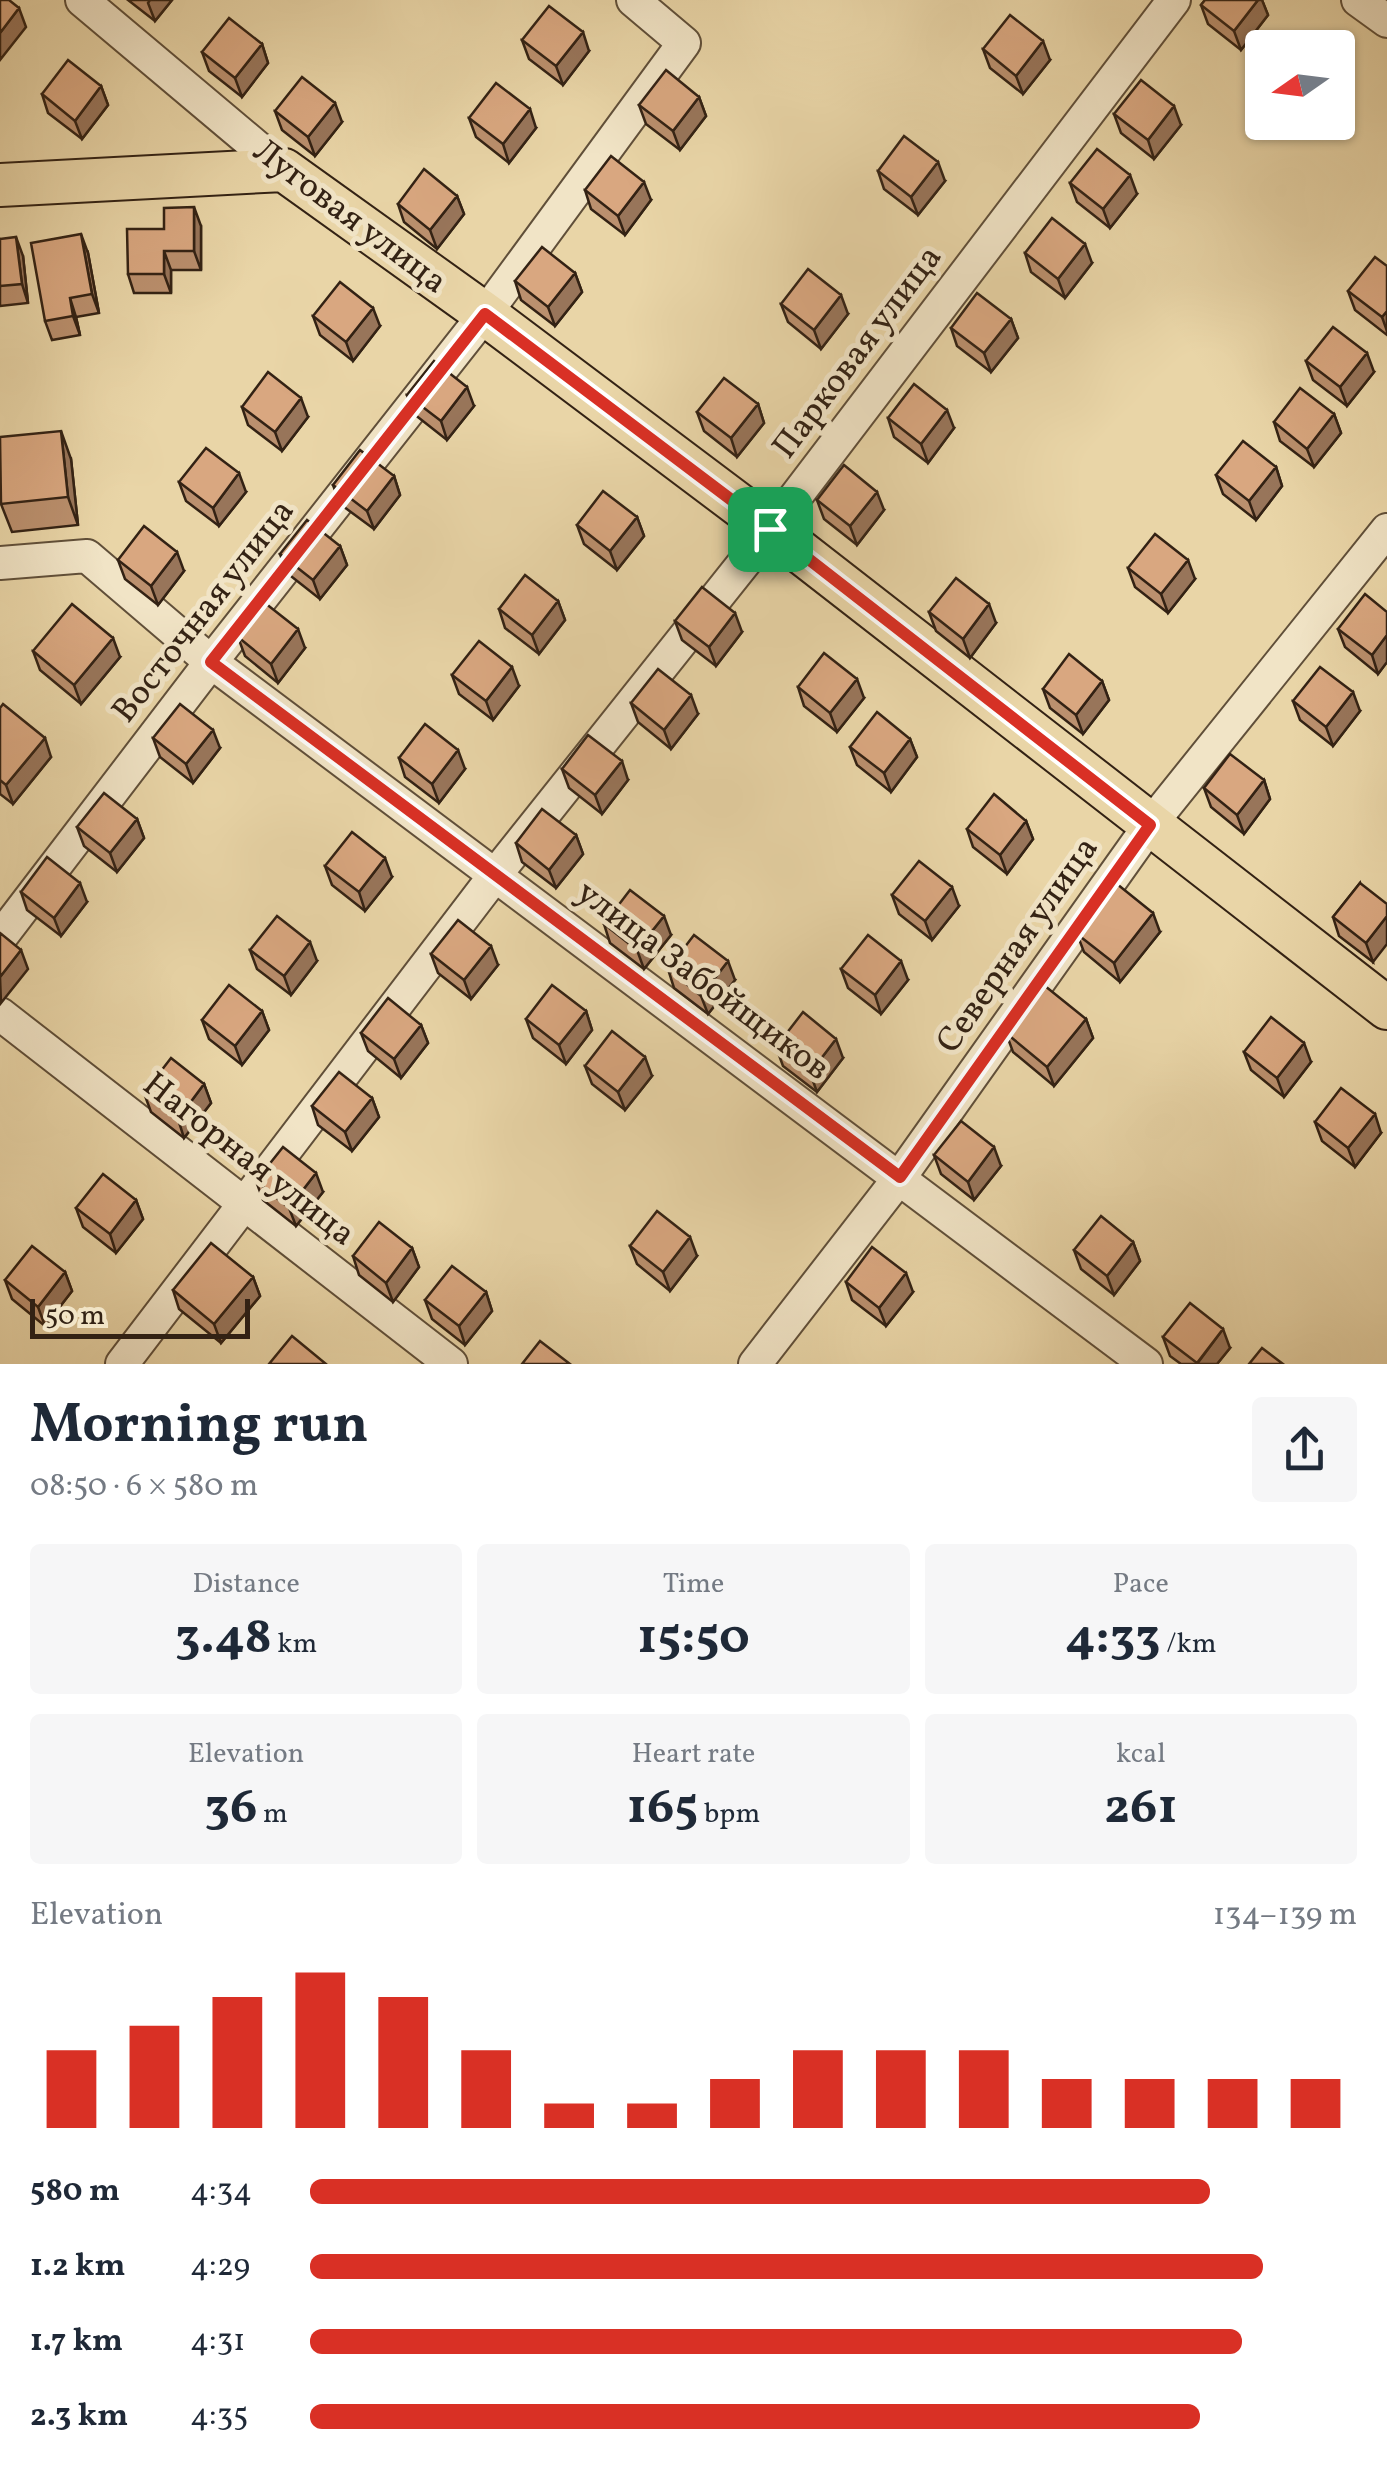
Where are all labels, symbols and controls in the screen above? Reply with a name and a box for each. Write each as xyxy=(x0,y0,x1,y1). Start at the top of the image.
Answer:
north arrow xyxy=(1245,30,1355,140)
map controls xyxy=(1245,30,1355,140)
street label: Луговая улица xyxy=(242,128,456,306)
street label: Парковая улица xyxy=(762,236,955,469)
pin xyxy=(728,487,813,572)
street label: Восточная улица xyxy=(102,490,307,734)
icon: arrive xyxy=(743,502,798,557)
street label: Северная улица xyxy=(926,828,1111,1064)
street label: улица Забойщиков xyxy=(565,870,839,1093)
street label: Нагорная улица xyxy=(132,1062,364,1259)
scale bar xyxy=(30,1294,250,1338)
text: 50 m xyxy=(45,1297,105,1336)
text: Morning run xyxy=(30,1389,369,1465)
button: share xyxy=(1252,1397,1357,1502)
text: 08:50 · 6 × 580 m xyxy=(30,1465,258,1509)
text: Distance xyxy=(193,1565,300,1604)
text: Time xyxy=(663,1565,724,1604)
text: Pace xyxy=(1113,1565,1169,1604)
text: 3.48 xyxy=(175,1604,272,1674)
text: 15:50 xyxy=(637,1604,750,1674)
text: 4:33 xyxy=(1065,1604,1161,1674)
text: km xyxy=(272,1625,317,1664)
text: /km xyxy=(1161,1625,1216,1664)
text: Elevation xyxy=(188,1735,304,1774)
text: Heart rate xyxy=(632,1735,755,1774)
text: kcal xyxy=(1116,1735,1166,1774)
text: 36 xyxy=(204,1774,257,1844)
text: 165 xyxy=(627,1774,698,1844)
text: 261 xyxy=(1104,1774,1178,1844)
text: m xyxy=(257,1795,288,1834)
text: bpm xyxy=(698,1795,760,1834)
text: Elevation xyxy=(30,1894,163,1938)
text: 134–139 m xyxy=(1213,1894,1357,1938)
text: 580 m xyxy=(30,2170,120,2214)
text: 4:34 xyxy=(190,2170,252,2214)
text: 1.2 km xyxy=(30,2245,125,2289)
text: 4:29 xyxy=(190,2245,250,2289)
text: 1.7 km xyxy=(30,2320,123,2364)
text: 4:31 xyxy=(190,2320,246,2364)
text: 2.3 km xyxy=(30,2395,128,2439)
text: 4:35 xyxy=(190,2395,248,2439)

